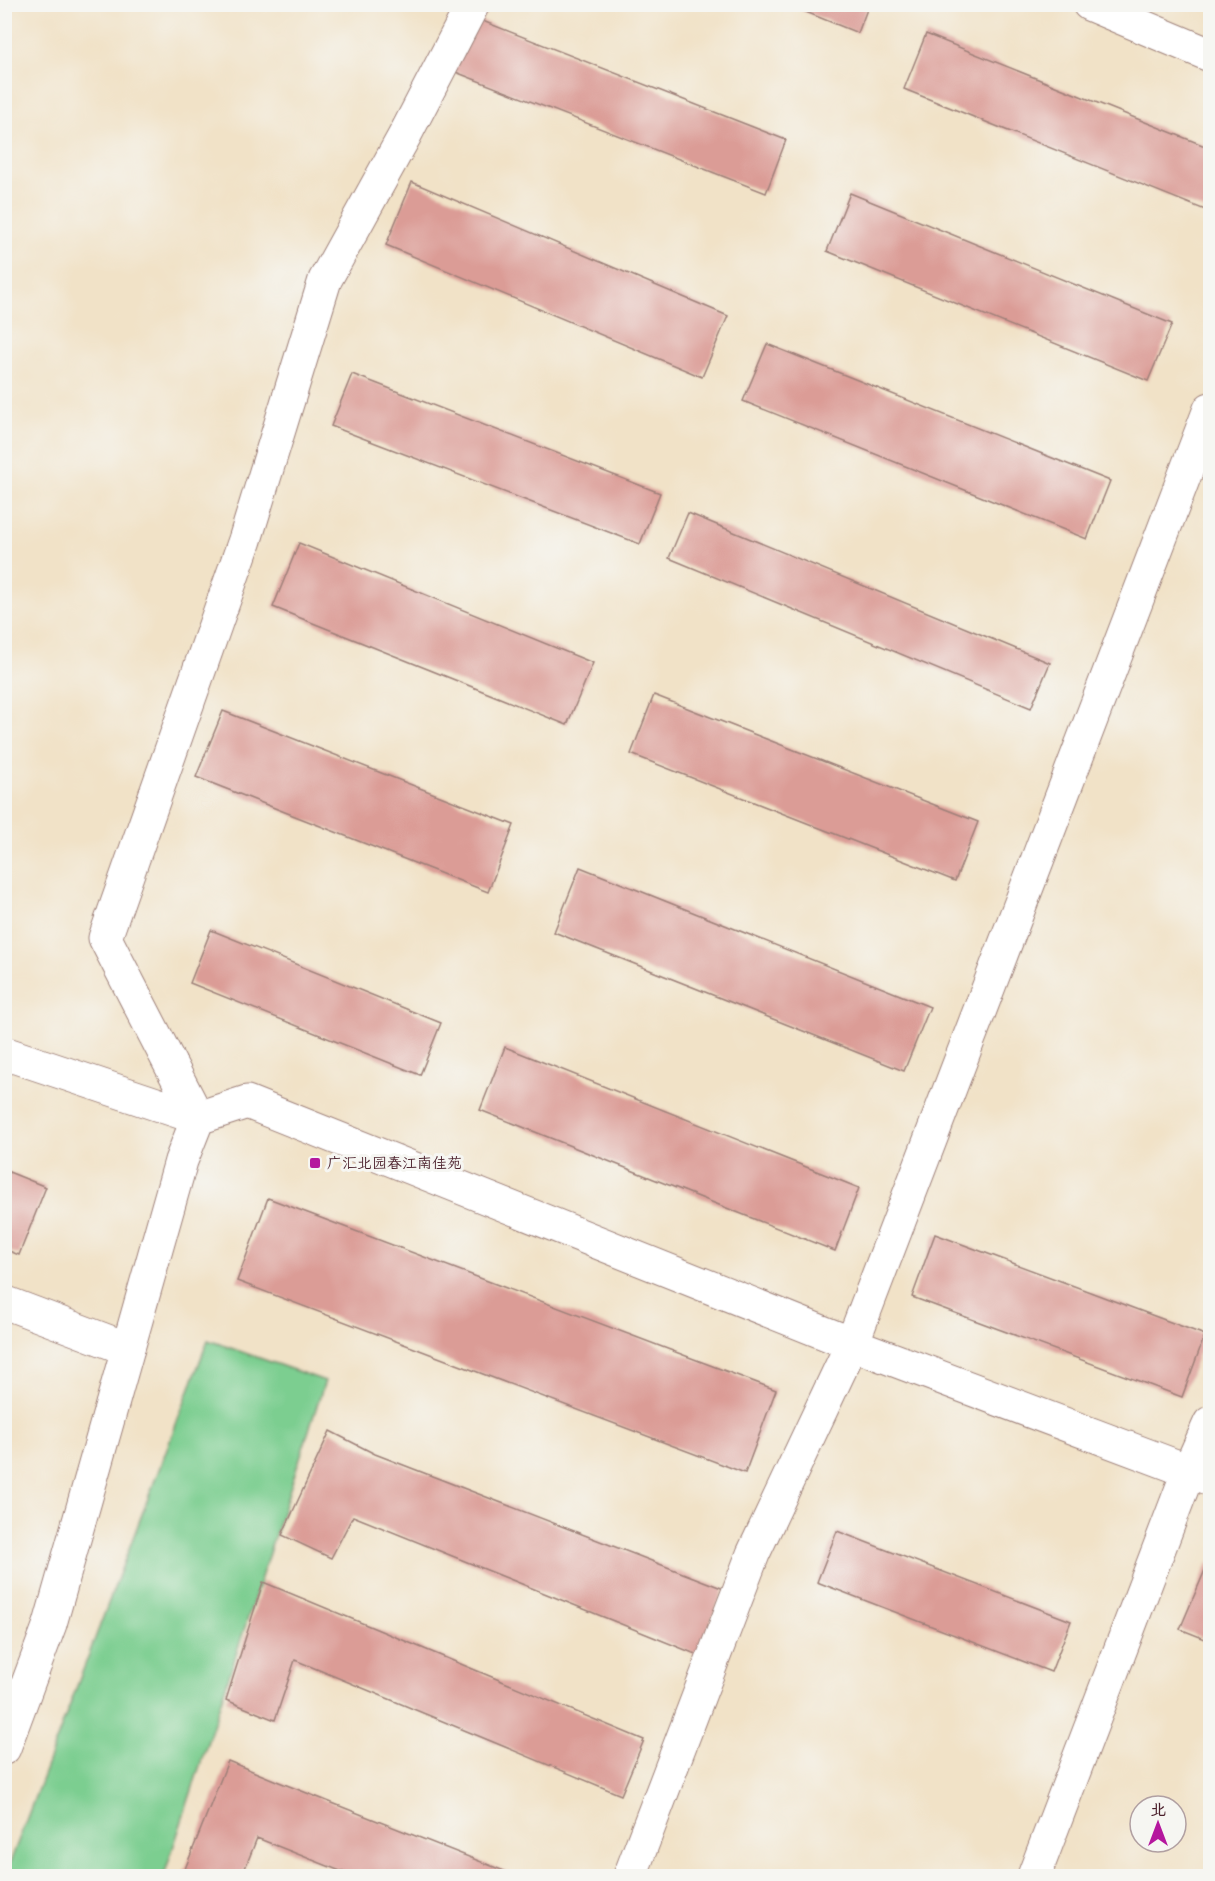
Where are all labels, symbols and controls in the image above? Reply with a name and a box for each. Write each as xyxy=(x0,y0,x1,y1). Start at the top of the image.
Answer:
place label: 广汇北园春江南佳苑 xyxy=(327,1154,462,1173)
marker: 广汇北园春江南佳苑 xyxy=(308,1156,322,1170)
north arrow xyxy=(1128,1794,1188,1854)
text: 北 xyxy=(1150,1800,1166,1820)

